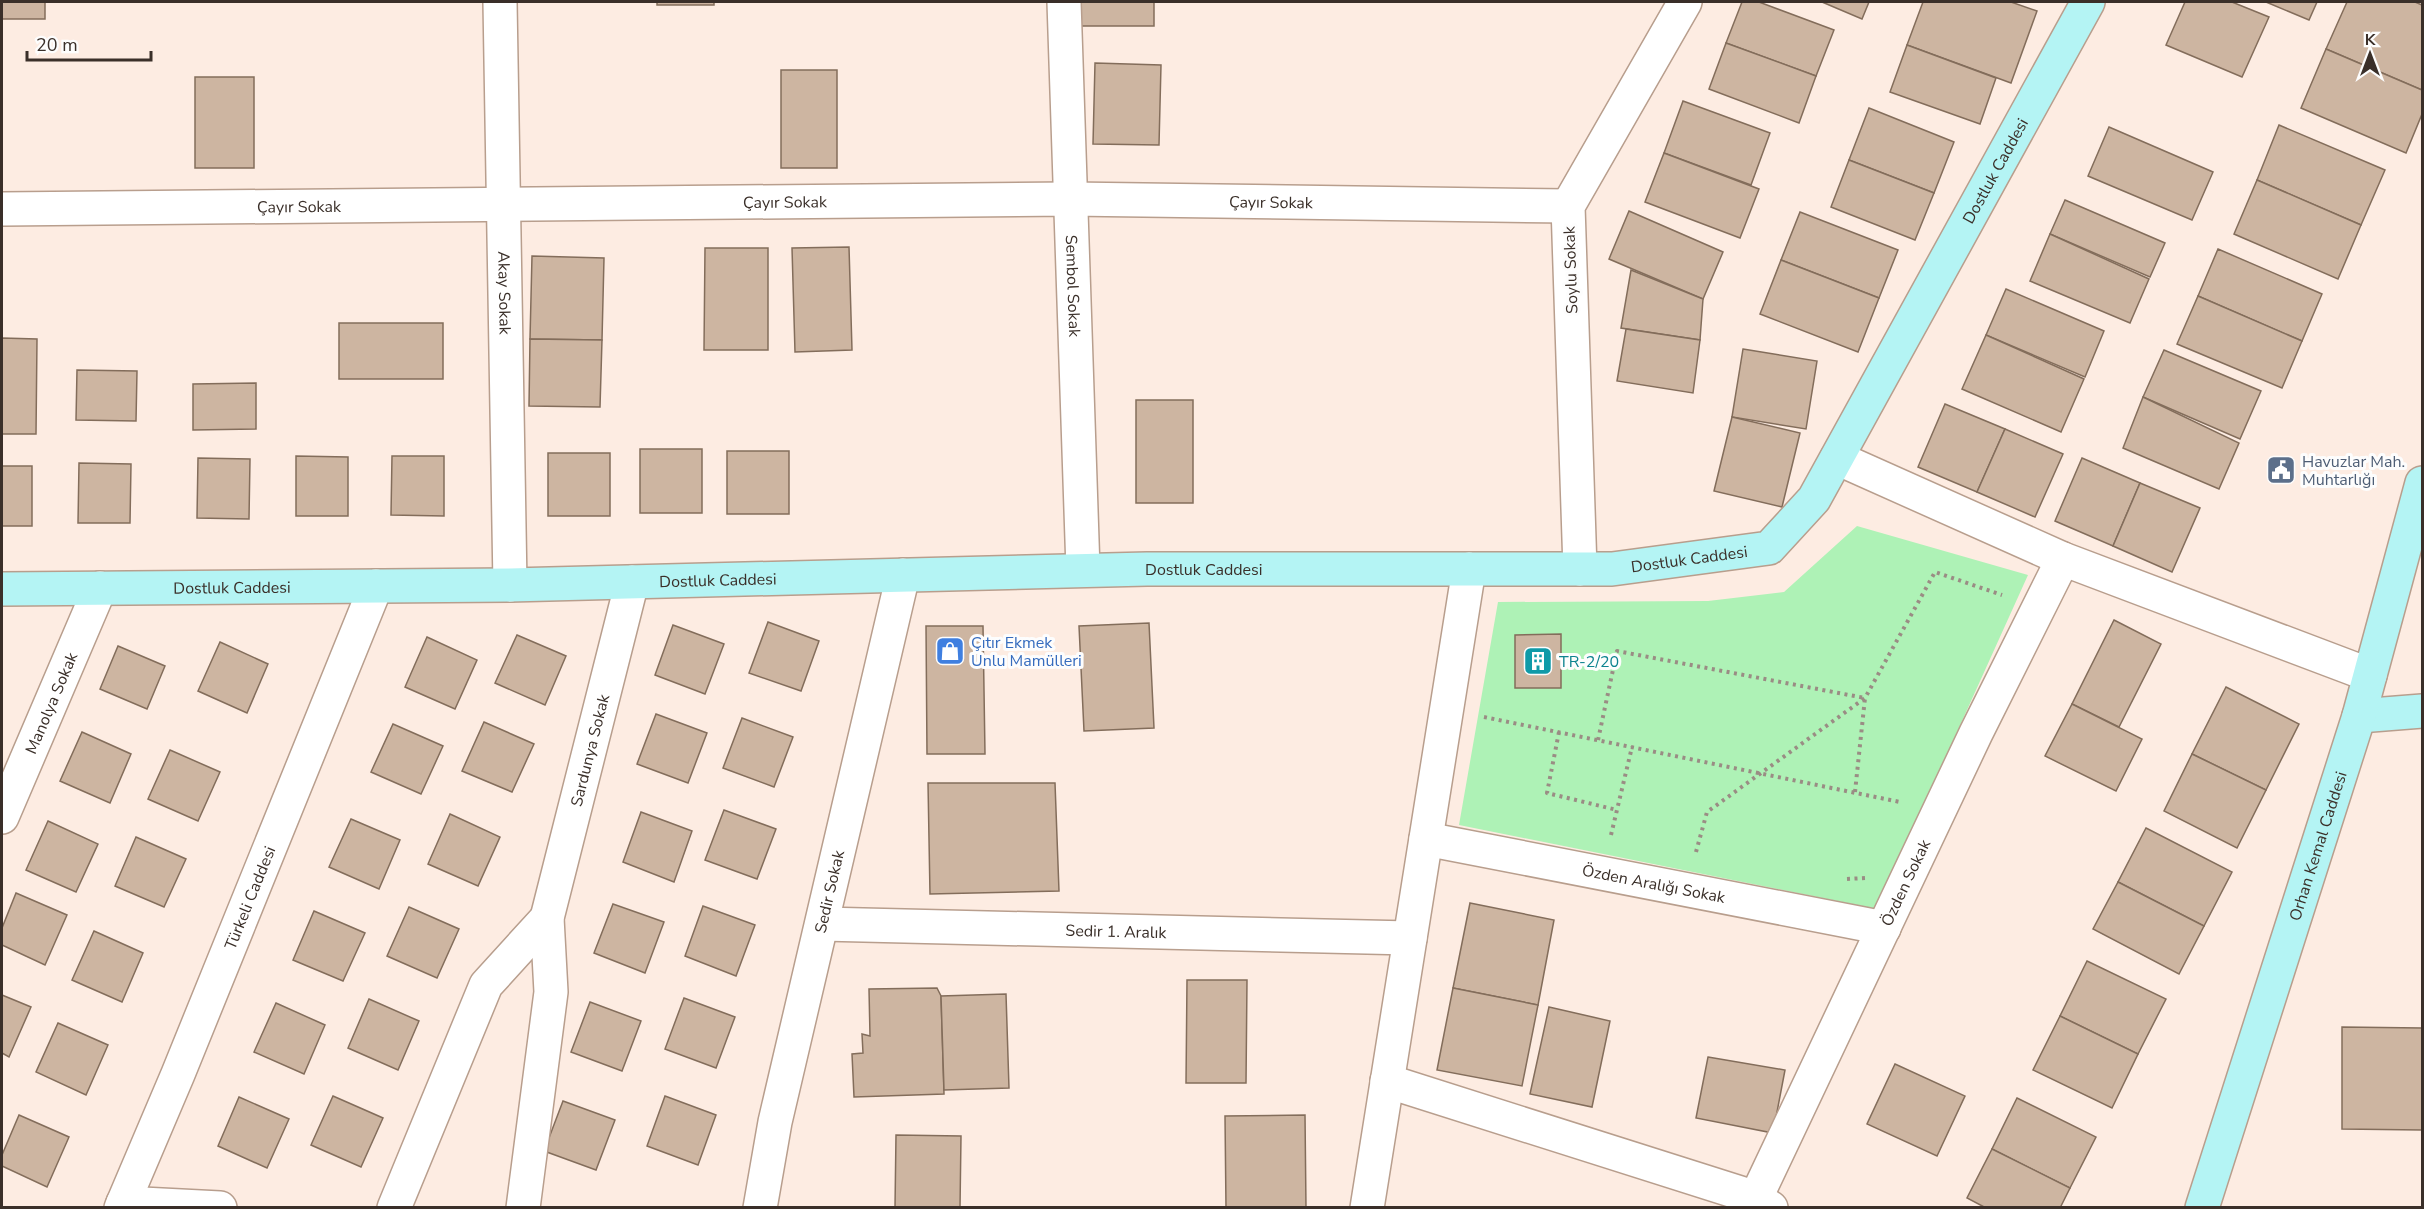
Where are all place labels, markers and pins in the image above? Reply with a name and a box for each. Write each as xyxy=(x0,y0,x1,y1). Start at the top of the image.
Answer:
place label: Havuzlar Mah. Muhtarlığı xyxy=(2302,451,2405,491)
public building icon: Havuzlar Mah. Muhtarlığı xyxy=(2265,454,2297,486)
place label: Çıtır Ekmek Unlu Mamülleri xyxy=(971,632,1082,672)
shop icon: Çıtır Ekmek Unlu Mamülleri xyxy=(934,635,966,667)
building icon: TR-2/20 xyxy=(1522,645,1554,677)
place label: TR-2/20 xyxy=(1559,651,1619,673)

